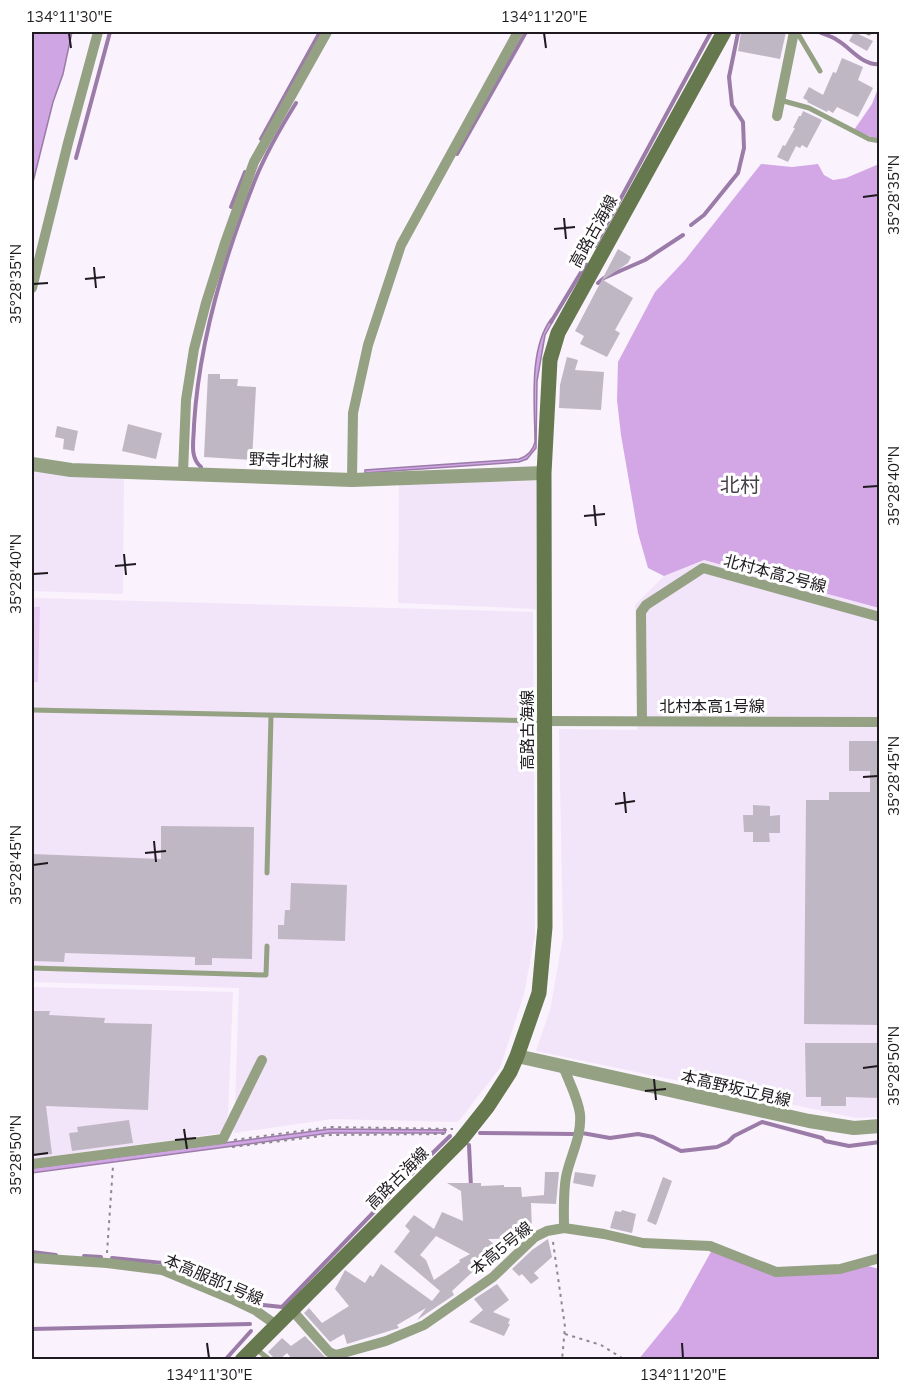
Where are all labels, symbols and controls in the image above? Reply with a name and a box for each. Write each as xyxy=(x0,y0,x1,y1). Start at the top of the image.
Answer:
text: 134°11'30"E xyxy=(26,7,112,26)
text: 134°11'20"E xyxy=(501,7,587,26)
text: 35°28'35"N xyxy=(884,155,903,235)
street label: 高路古海線 xyxy=(565,191,621,271)
text: 35°28'35"N xyxy=(6,244,25,324)
text: 35°28'40"N xyxy=(884,446,903,526)
street label: 野寺北村線 xyxy=(249,449,329,471)
district label: 北村 xyxy=(720,472,760,497)
text: 35°28'40"N xyxy=(6,534,25,614)
street label: 北村本高2号線 xyxy=(721,550,829,596)
street label: 高路古海線 xyxy=(517,690,537,770)
street label: 北村本高1号線 xyxy=(659,696,765,716)
text: 35°28'45"N xyxy=(884,736,903,816)
text: 35°28'45"N xyxy=(6,825,25,905)
text: 35°28'50"N xyxy=(884,1026,903,1106)
street label: 本高野坂立見線 xyxy=(679,1066,793,1110)
text: 35°28'50"N xyxy=(6,1115,25,1195)
street label: 高路古海線 xyxy=(362,1143,432,1213)
street label: 本高5号線 xyxy=(466,1217,536,1279)
street label: 本高服部1号線 xyxy=(161,1249,267,1309)
text: 134°11'30"E xyxy=(166,1365,252,1384)
text: 134°11'20"E xyxy=(640,1365,726,1384)

